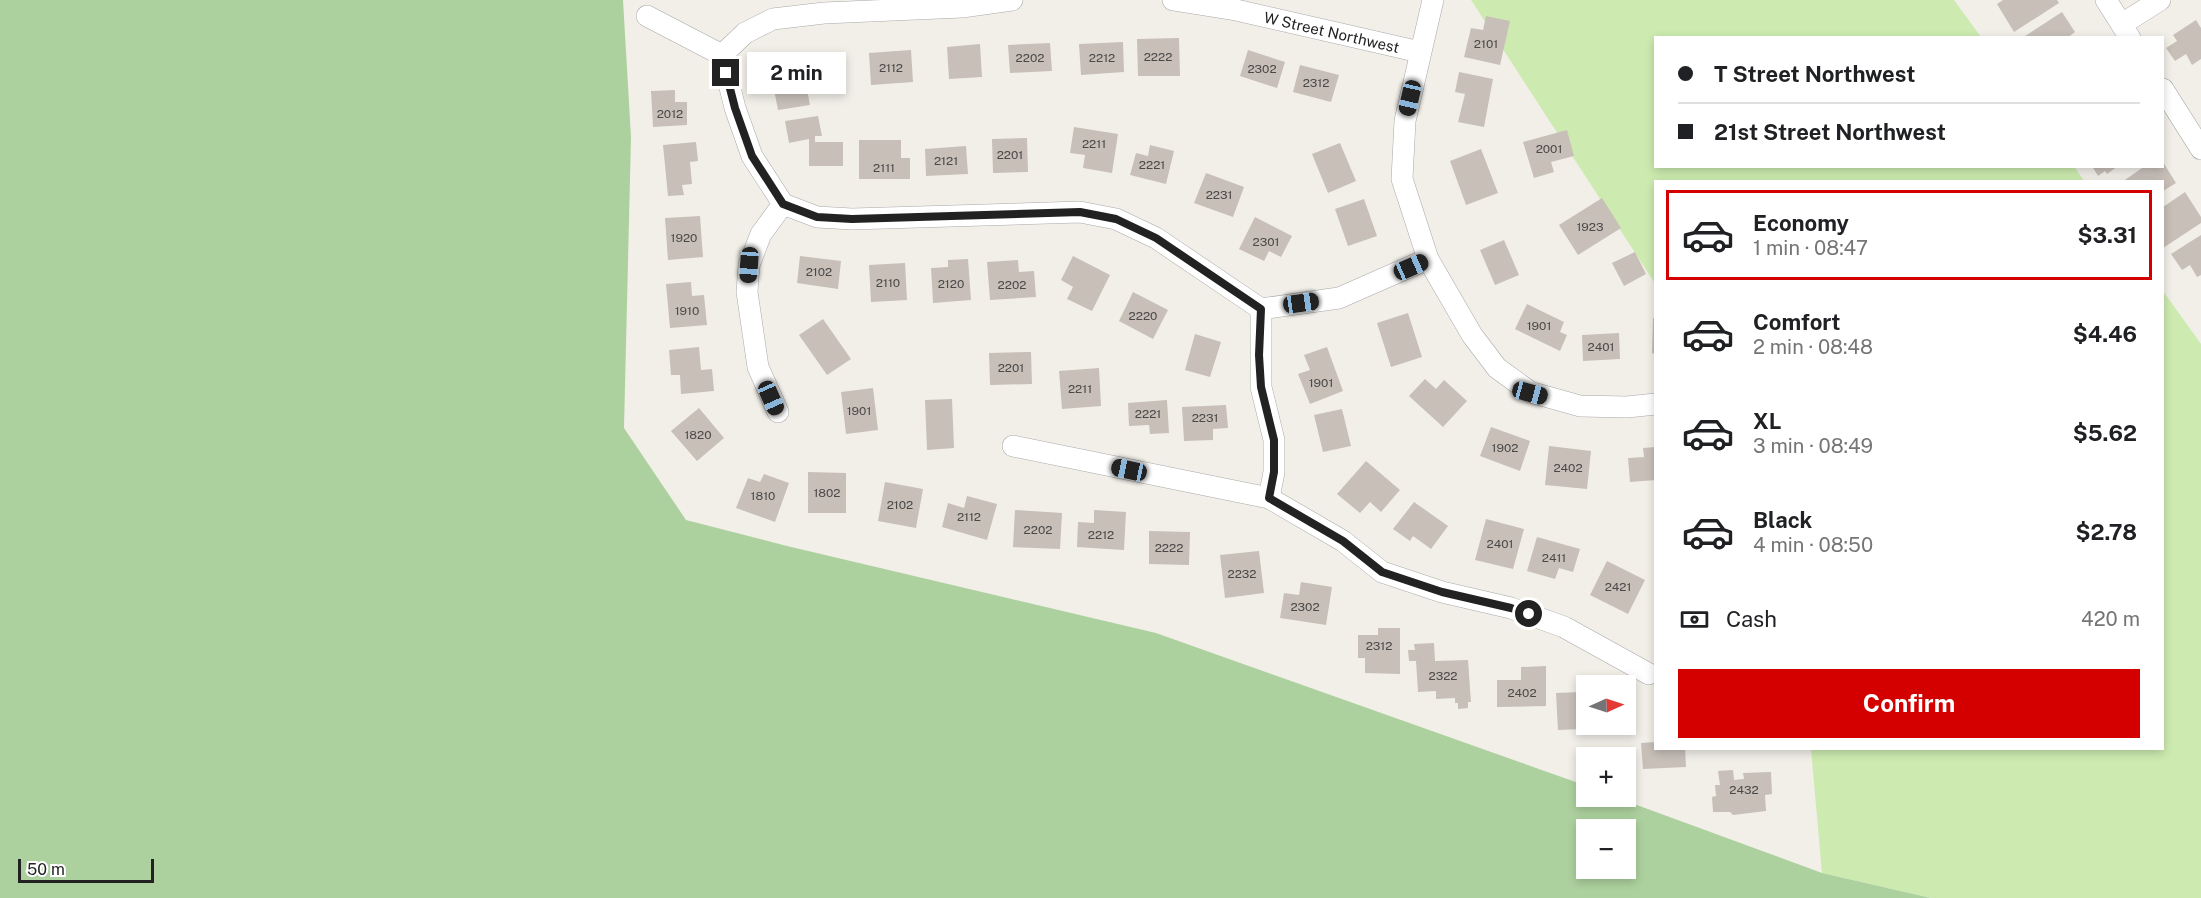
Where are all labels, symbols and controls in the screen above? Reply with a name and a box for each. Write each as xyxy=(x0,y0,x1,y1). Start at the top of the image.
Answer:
street label: W Street Northwest xyxy=(1262,8,1401,56)
house number: 2101 xyxy=(1474,37,1498,51)
house number: 2222 xyxy=(1144,50,1172,64)
house number: 2202 xyxy=(1016,51,1044,65)
house number: 2212 xyxy=(1089,51,1115,65)
callout: 2 min xyxy=(747,52,846,94)
route end xyxy=(712,59,739,86)
text: 2 min xyxy=(770,61,823,85)
house number: 2112 xyxy=(879,61,903,75)
text: T Street Northwest xyxy=(1714,61,1915,87)
house number: 2302 xyxy=(1247,62,1277,76)
house number: 2312 xyxy=(1303,76,1329,90)
car xyxy=(1397,78,1423,118)
house number: 2012 xyxy=(657,107,683,121)
text: 21st Street Northwest xyxy=(1714,119,1946,145)
house number: 2211 xyxy=(1082,137,1106,151)
house number: 2001 xyxy=(1536,142,1562,156)
house number: 2201 xyxy=(997,148,1023,162)
house number: 2121 xyxy=(934,154,958,168)
house number: 2221 xyxy=(1139,158,1165,172)
house number: 2111 xyxy=(873,161,895,175)
house number: 2231 xyxy=(1206,188,1232,202)
icon: car xyxy=(1681,208,1735,262)
text: Economy xyxy=(1753,210,1849,236)
house number: 1923 xyxy=(1576,220,1604,234)
text: $3.31 xyxy=(2077,222,2137,248)
house number: 1920 xyxy=(671,231,697,245)
house number: 2301 xyxy=(1253,235,1279,249)
text: 1 min · 08:47 xyxy=(1753,236,1868,260)
car xyxy=(739,246,759,284)
car xyxy=(1391,251,1431,283)
house number: 2102 xyxy=(806,265,832,279)
house number: 2110 xyxy=(876,276,900,290)
house number: 2120 xyxy=(938,277,964,291)
house number: 2202 xyxy=(998,278,1026,292)
car xyxy=(1282,292,1320,314)
house number: 1910 xyxy=(675,304,699,318)
icon: car xyxy=(1681,307,1735,361)
house number: 2220 xyxy=(1129,309,1157,323)
text: Comfort xyxy=(1753,309,1840,335)
house number: 1901 xyxy=(1527,319,1551,333)
text: $4.46 xyxy=(2073,321,2137,347)
text: 2 min · 08:48 xyxy=(1753,335,1873,359)
house number: 2401 xyxy=(1588,340,1614,354)
house number: 2201 xyxy=(998,361,1024,375)
house number: 1901 xyxy=(1309,376,1333,390)
car xyxy=(755,378,787,418)
car xyxy=(1510,380,1550,406)
house number: 2211 xyxy=(1068,382,1092,396)
house number: 1901 xyxy=(847,404,871,418)
icon: car xyxy=(1681,406,1735,460)
house number: 2221 xyxy=(1135,407,1161,421)
text: XL xyxy=(1753,408,1781,434)
house number: 2231 xyxy=(1192,411,1218,425)
text: $5.62 xyxy=(2073,420,2137,446)
house number: 1820 xyxy=(684,428,712,442)
text: 3 min · 08:49 xyxy=(1753,434,1873,458)
house number: 1902 xyxy=(1492,441,1518,455)
car xyxy=(1110,457,1148,483)
house number: 2402 xyxy=(1553,461,1583,475)
house number: 1802 xyxy=(813,486,841,500)
house number: 1810 xyxy=(751,489,775,503)
house number: 2102 xyxy=(887,498,913,512)
icon: car xyxy=(1681,505,1735,559)
text: Black xyxy=(1753,507,1812,533)
house number: 2112 xyxy=(957,510,981,524)
text: $2.78 xyxy=(2076,519,2137,545)
house number: 2202 xyxy=(1024,523,1052,537)
house number: 2212 xyxy=(1088,528,1114,542)
text: 4 min · 08:50 xyxy=(1753,533,1873,557)
house number: 2401 xyxy=(1487,537,1513,551)
house number: 2222 xyxy=(1155,541,1183,555)
house number: 2411 xyxy=(1542,551,1566,565)
house number: 2232 xyxy=(1227,567,1257,581)
house number: 2421 xyxy=(1605,580,1631,594)
house number: 2302 xyxy=(1290,600,1320,614)
route start xyxy=(1515,600,1542,627)
icon: cash xyxy=(1678,603,1711,636)
text: Cash xyxy=(1726,606,1777,632)
text: 420 m xyxy=(2081,607,2140,631)
house number: 2312 xyxy=(1366,639,1392,653)
house number: 2322 xyxy=(1428,669,1458,683)
button: Confirm xyxy=(1678,669,2140,738)
north arrow xyxy=(1576,675,1636,735)
map controls xyxy=(1576,675,1636,879)
house number: 2402 xyxy=(1507,686,1537,700)
button: + xyxy=(1576,747,1636,807)
house number: 2432 xyxy=(1729,783,1759,797)
button: − xyxy=(1576,819,1636,879)
scale bar xyxy=(18,856,154,884)
text: 50 m xyxy=(27,860,65,879)

